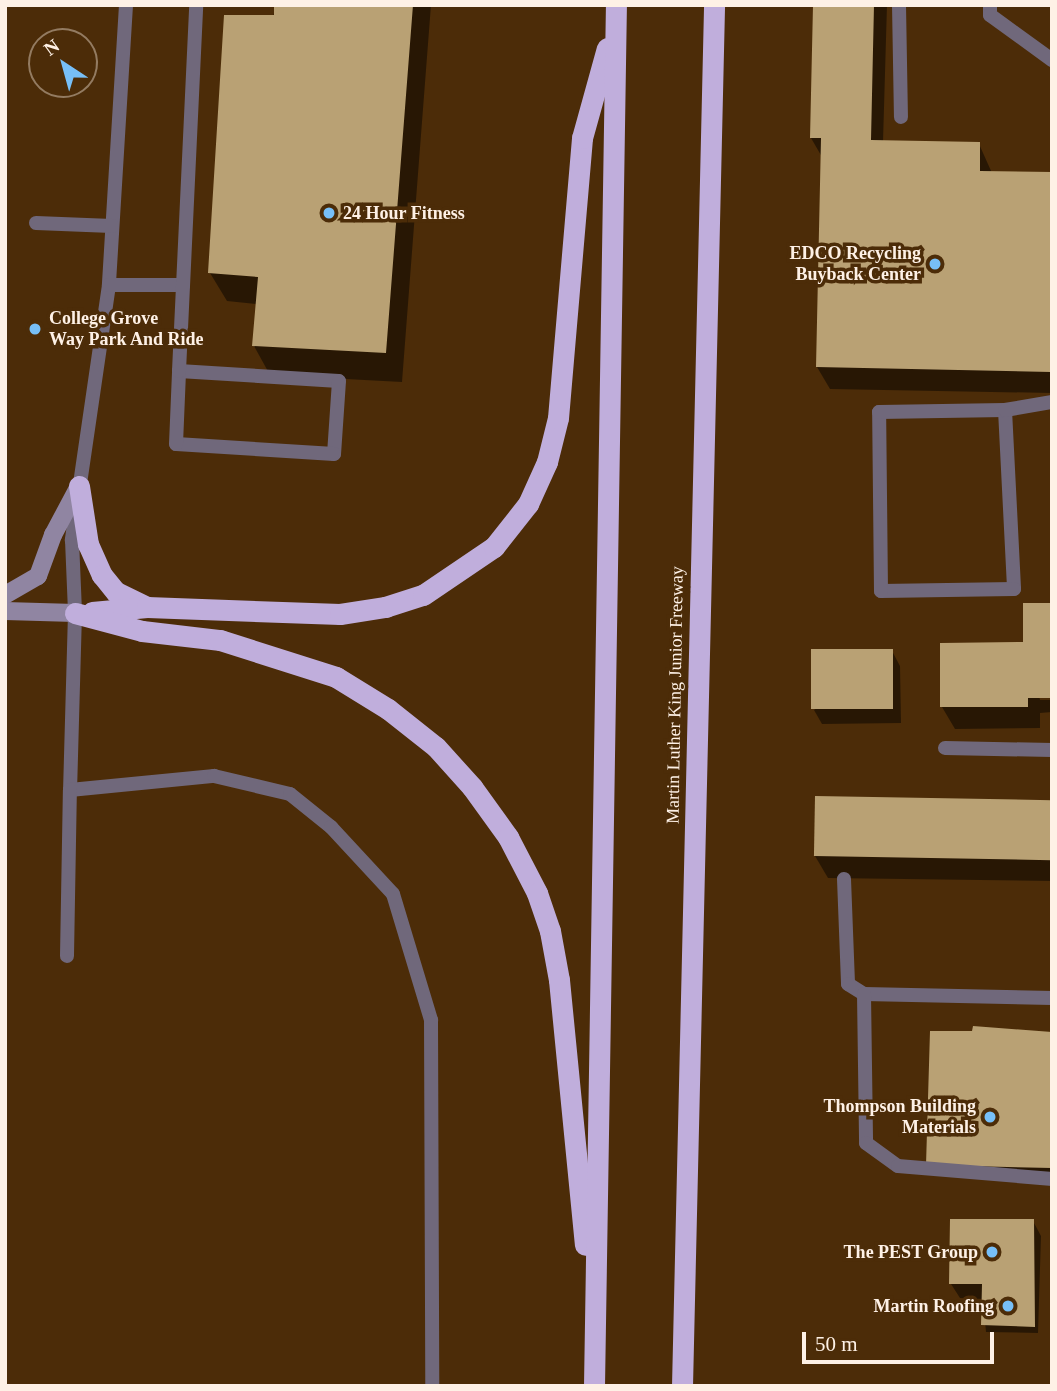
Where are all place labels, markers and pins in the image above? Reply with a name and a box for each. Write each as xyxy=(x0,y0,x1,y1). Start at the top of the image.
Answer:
place label: 24 Hour Fitness xyxy=(343,202,465,224)
marker: 24 Hour Fitness xyxy=(321,205,337,221)
place label: EDCO Recycling Buyback Center xyxy=(790,243,921,286)
marker: EDCO Recycling Buyback Center xyxy=(927,256,943,272)
place label: College Grove Way Park And Ride xyxy=(49,308,205,350)
marker: College Grove Way Park And Ride xyxy=(27,321,43,337)
place label: Thompson Building Materials xyxy=(823,1096,976,1138)
marker: Thompson Building Materials xyxy=(982,1109,998,1125)
place label: The PEST Group xyxy=(843,1241,978,1263)
marker: The PEST Group xyxy=(984,1244,1000,1260)
place label: Martin Roofing xyxy=(874,1295,994,1317)
marker: Martin Roofing xyxy=(1000,1298,1016,1314)

